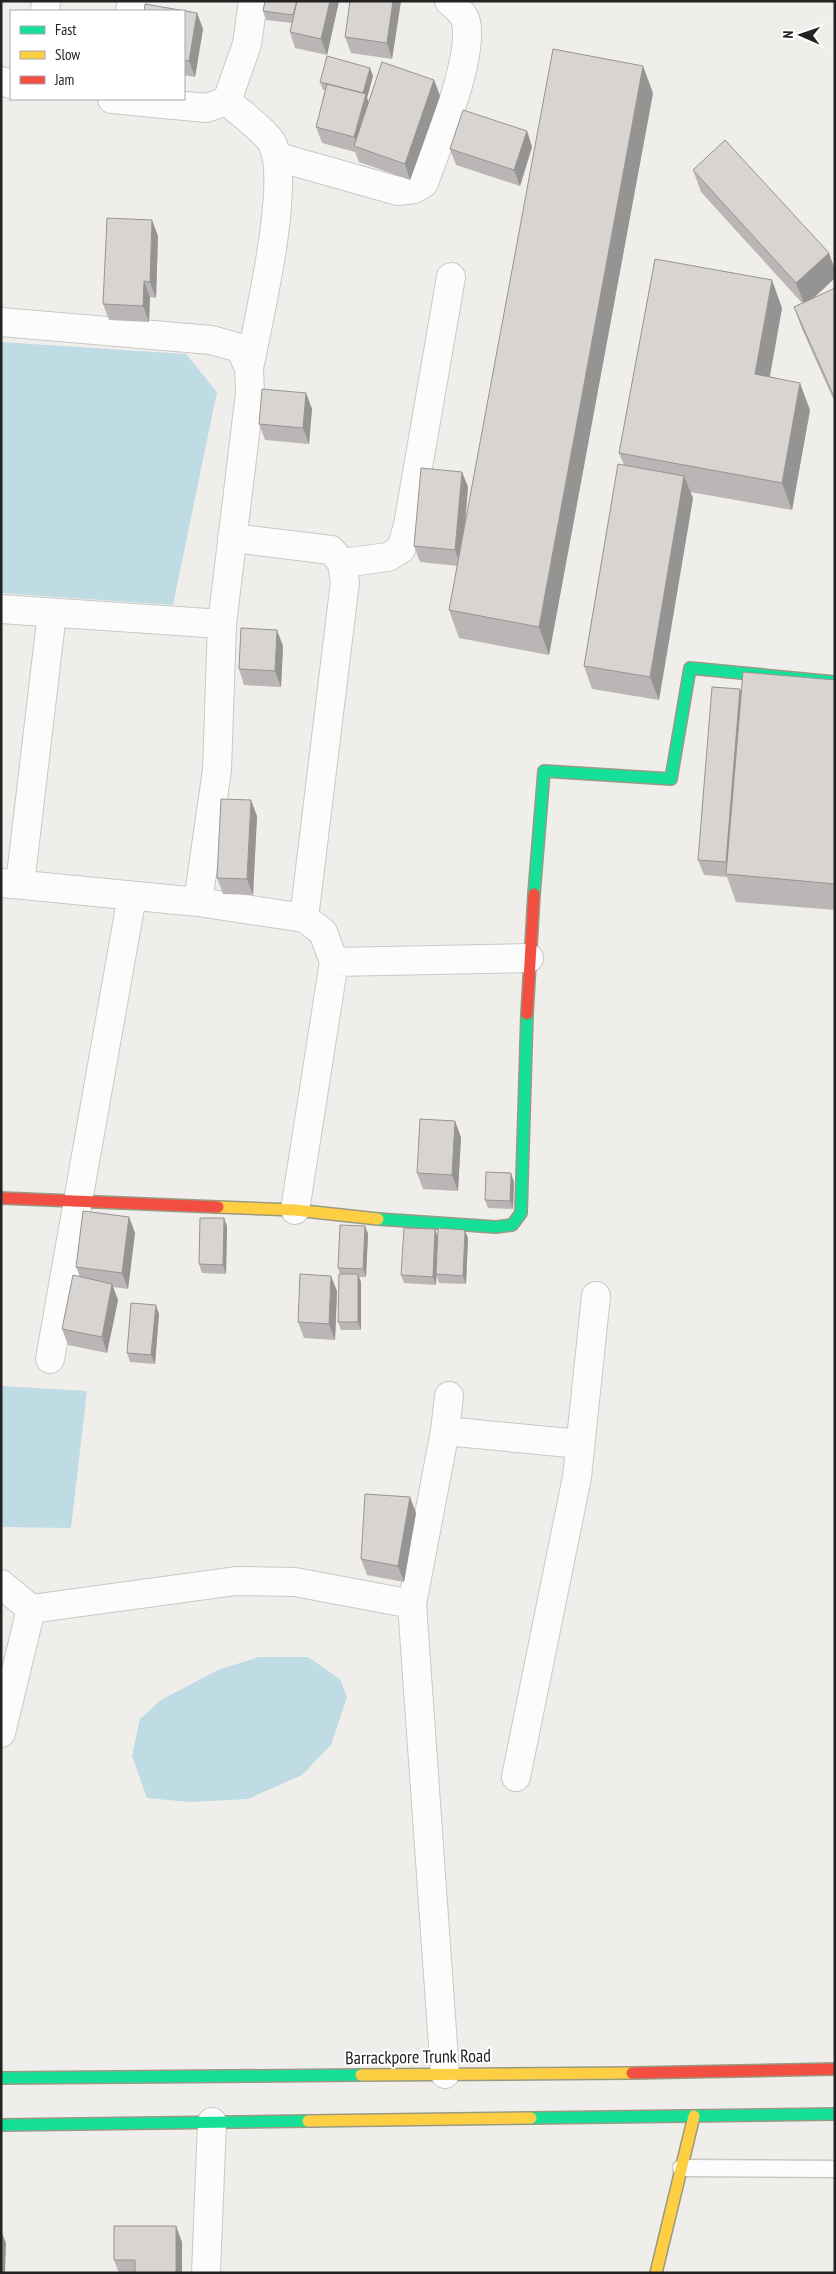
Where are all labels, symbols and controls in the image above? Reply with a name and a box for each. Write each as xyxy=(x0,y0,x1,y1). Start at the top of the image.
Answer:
legend xyxy=(10,10,185,100)
north arrow xyxy=(776,10,826,60)
text: Fast xyxy=(55,20,76,39)
text: N xyxy=(779,30,797,39)
text: Slow xyxy=(55,45,80,64)
text: Jam xyxy=(54,70,74,89)
street label: Barrackpore Trunk Road xyxy=(345,2044,491,2069)

